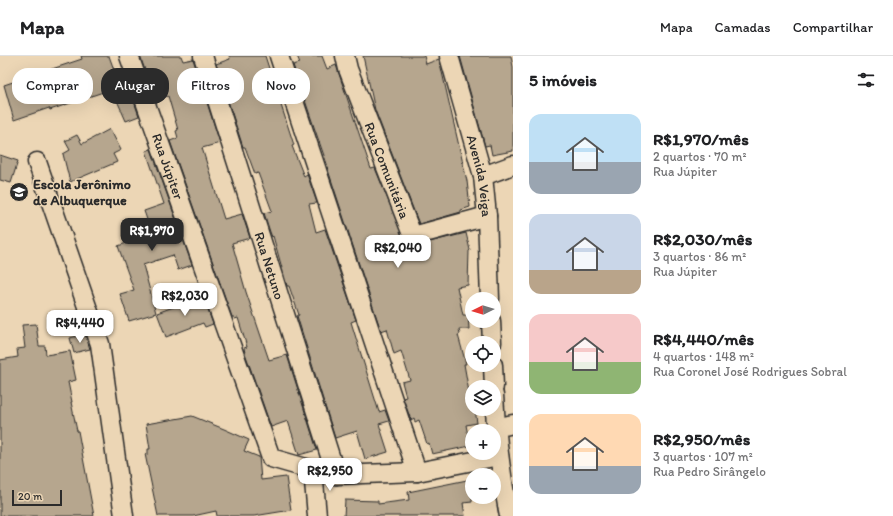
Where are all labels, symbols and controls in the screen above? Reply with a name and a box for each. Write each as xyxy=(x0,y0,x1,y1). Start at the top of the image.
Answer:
text: Mapa xyxy=(20,16,64,39)
text: Mapa xyxy=(660,19,693,36)
text: Camadas xyxy=(715,19,771,36)
text: Compartilhar xyxy=(793,19,873,36)
chip: Comprar xyxy=(12,68,93,104)
chip: Alugar xyxy=(101,68,169,104)
chip: Filtros xyxy=(177,68,244,104)
chip: Novo xyxy=(252,68,310,104)
icon: filters xyxy=(855,69,877,91)
text: 5 imóveis xyxy=(529,70,597,90)
street label: Rua Comunitária xyxy=(361,120,414,222)
text: R$1,970/mês xyxy=(653,129,749,149)
icon: home xyxy=(561,130,609,178)
street label: Rua Júpiter xyxy=(148,131,188,202)
street label: Avenida Veiga xyxy=(463,133,496,218)
text: 2 quartos · 70 m² xyxy=(653,149,747,164)
text: Rua Júpiter xyxy=(653,164,717,179)
place label: Escola Jerônimo de Albuquerque xyxy=(33,176,131,209)
school or university icon: Escola Jerônimo de Albuquerque xyxy=(8,181,30,203)
pin: R$1,970 xyxy=(115,218,189,252)
text: R$1,970 xyxy=(130,223,174,238)
text: R$2,030/mês xyxy=(653,229,752,249)
street label: Rua Netuno xyxy=(251,230,288,302)
icon: home xyxy=(561,230,609,278)
pin: R$2,040 xyxy=(361,235,435,269)
text: R$2,040 xyxy=(374,240,422,255)
text: 3 quartos · 86 m² xyxy=(653,249,746,264)
text: Rua Júpiter xyxy=(653,264,717,279)
pin: R$2,030 xyxy=(148,283,222,317)
text: R$2,030 xyxy=(161,288,209,303)
north arrow xyxy=(465,292,501,328)
map controls xyxy=(465,292,501,504)
pin: R$4,440 xyxy=(43,310,117,344)
text: R$4,440 xyxy=(56,315,104,330)
text: R$4,440/mês xyxy=(653,329,754,349)
icon: home xyxy=(561,330,609,378)
button: locate xyxy=(465,336,501,372)
text: 4 quartos · 148 m² xyxy=(653,349,754,364)
text: Rua Coronel José Rodrigues Sobral xyxy=(653,364,847,379)
button: layers xyxy=(465,380,501,416)
button: + xyxy=(465,424,501,460)
text: R$2,950/mês xyxy=(653,429,750,449)
icon: home xyxy=(561,430,609,478)
text: 3 quartos · 107 m² xyxy=(653,449,753,464)
pin: R$2,950 xyxy=(293,458,367,492)
text: R$2,950 xyxy=(307,463,353,478)
text: Rua Pedro Sirângelo xyxy=(653,464,766,479)
button: − xyxy=(465,468,501,504)
scale bar xyxy=(12,488,62,507)
text: 20 m xyxy=(18,490,42,503)

